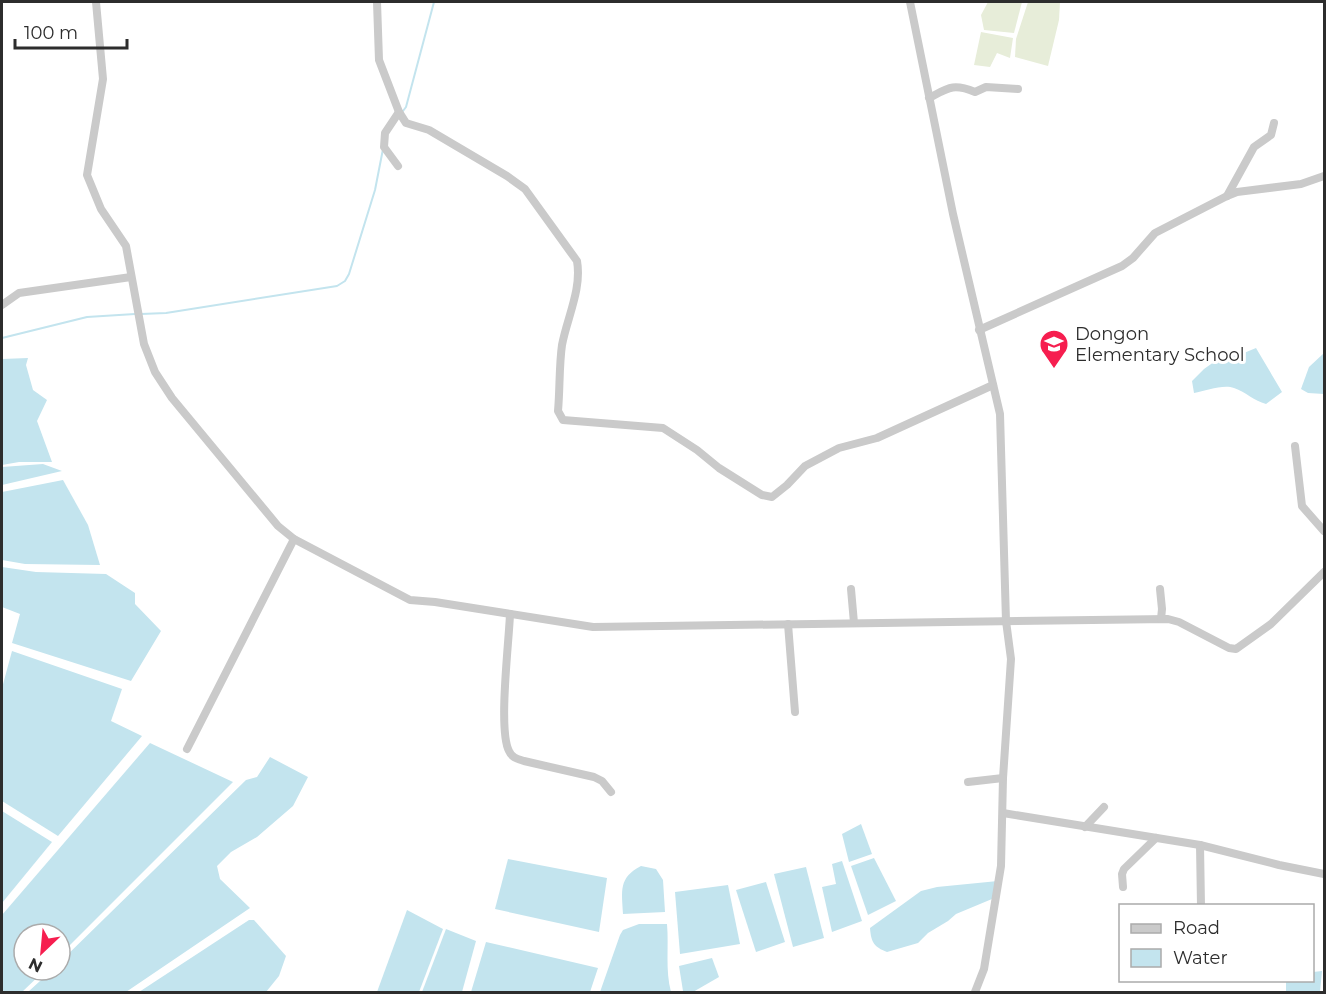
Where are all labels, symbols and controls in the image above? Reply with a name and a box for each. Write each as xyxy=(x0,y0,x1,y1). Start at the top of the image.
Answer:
scale bar xyxy=(15,12,128,50)
text: 100 m xyxy=(24,22,78,44)
place label: Dongon Elementary School xyxy=(1075,323,1245,366)
school or university icon: Dongon Elementary School xyxy=(1038,328,1070,370)
legend xyxy=(1119,904,1314,982)
text: Road xyxy=(1173,917,1220,939)
north arrow xyxy=(12,922,72,982)
text: Water xyxy=(1173,947,1228,969)
text: N xyxy=(26,954,46,976)

